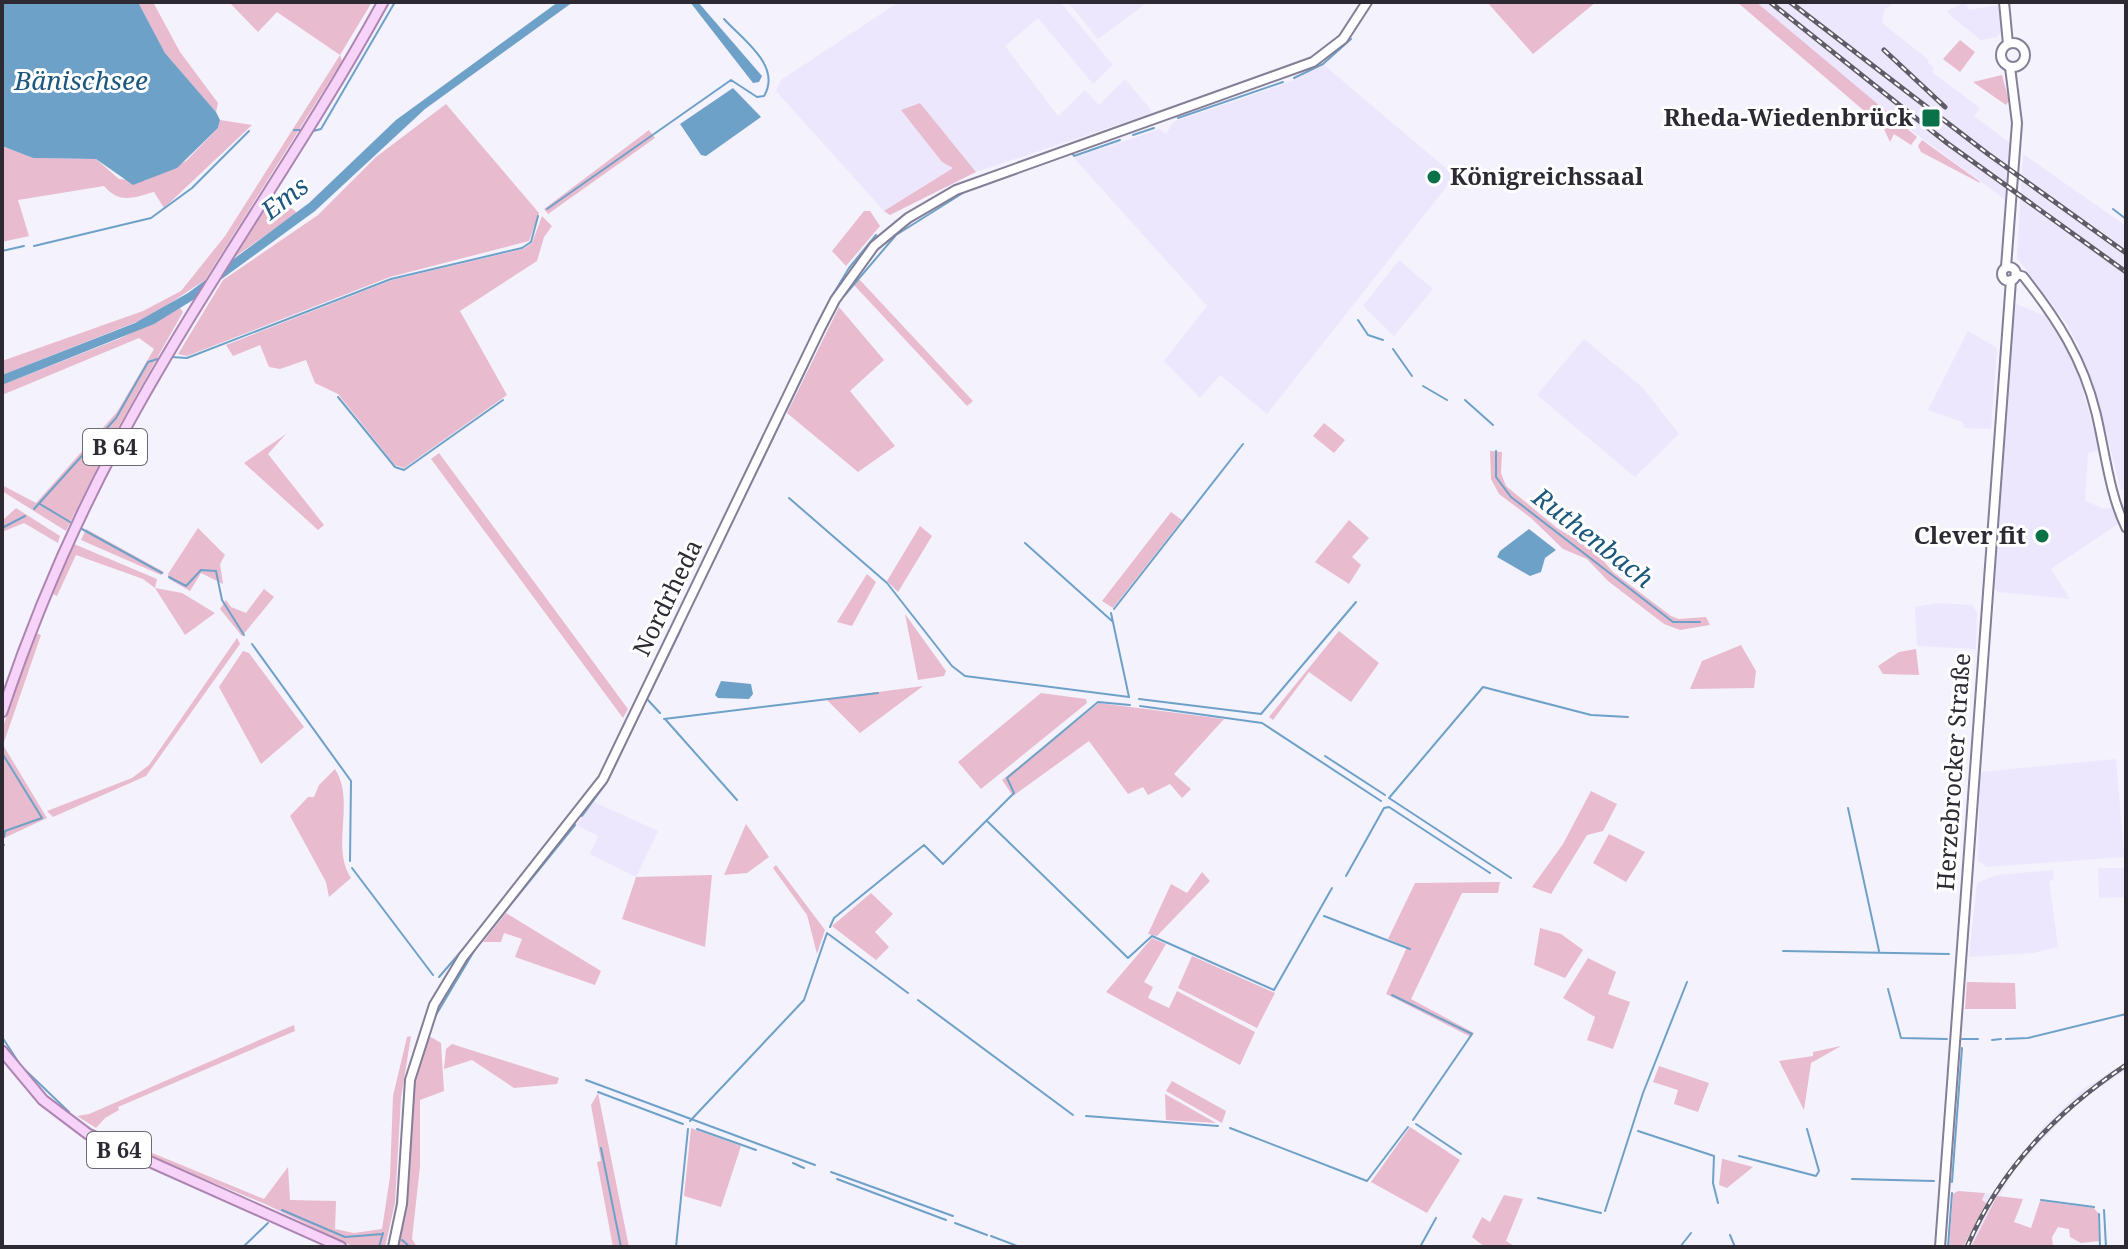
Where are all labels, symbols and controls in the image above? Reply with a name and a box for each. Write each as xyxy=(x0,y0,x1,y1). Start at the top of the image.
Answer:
water label: Bänischsee xyxy=(13,62,148,98)
place label: Rheda-Wiedenbrück xyxy=(1664,100,1914,133)
marker: Rheda-Wiedenbrück xyxy=(1920,107,1942,129)
place label: Königreichssaal xyxy=(1450,159,1644,192)
water label: Ems xyxy=(252,167,316,228)
marker: Königreichssaal xyxy=(1425,168,1443,186)
road number: B 64 xyxy=(83,429,147,465)
water label: Ruthenbach xyxy=(1525,478,1662,596)
place label: Clever fit xyxy=(1914,518,2026,551)
marker: Clever fit xyxy=(2033,527,2051,545)
street label: Nordrheda xyxy=(624,534,709,661)
street label: Herzebrocker Straße xyxy=(1928,652,1977,892)
road number: B 64 xyxy=(87,1132,151,1168)

